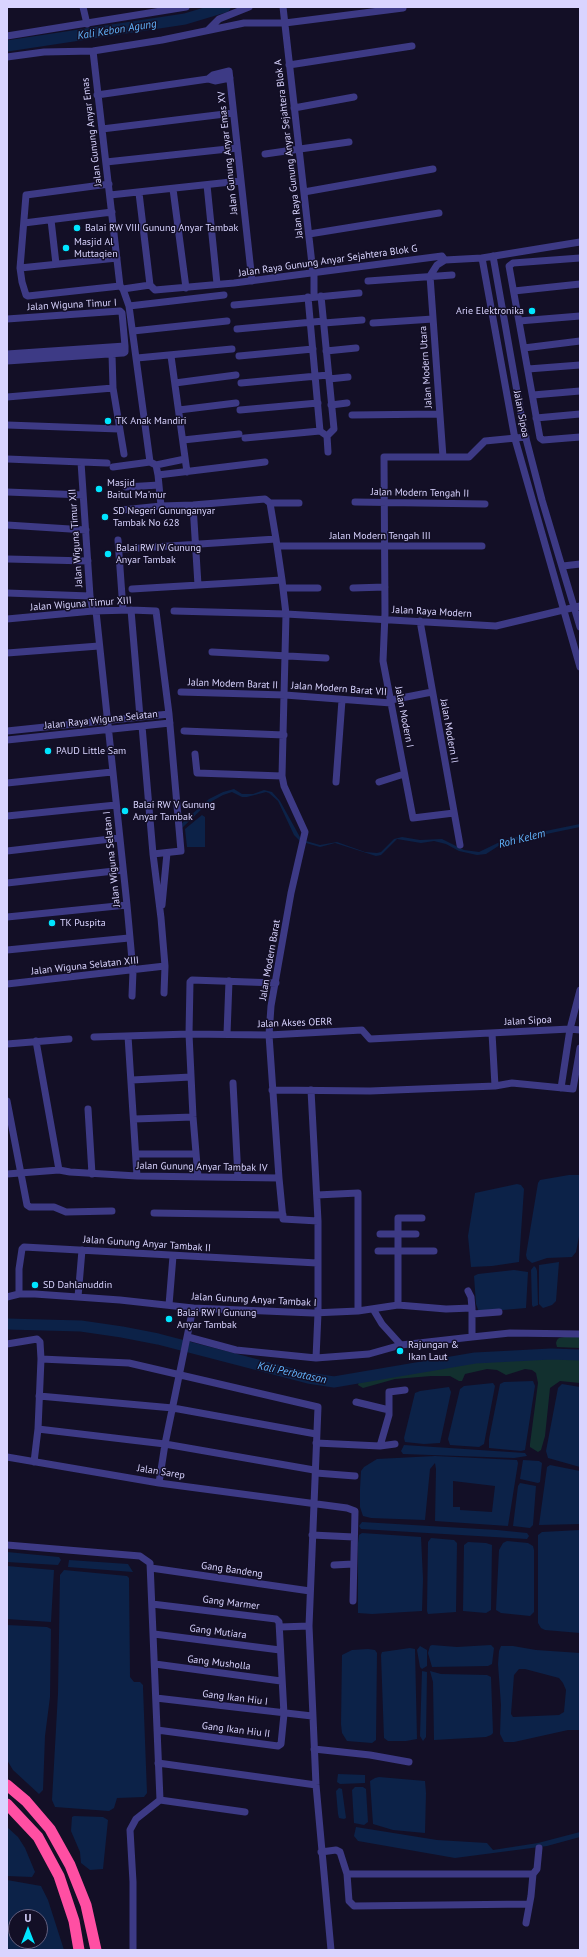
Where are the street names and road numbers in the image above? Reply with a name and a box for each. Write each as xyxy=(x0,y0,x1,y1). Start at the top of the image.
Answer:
street label: Jalan Raya Gunung Anyar Sejahtera Blok A xyxy=(272,59,306,239)
street label: Jalan Gunung Anyar Emas xyxy=(79,77,105,187)
street label: Jalan Gunung Anyar Emas XV xyxy=(216,91,240,215)
street label: Jalan Raya Gunung Anyar Sejahtera Blok G xyxy=(238,243,418,279)
street label: Jalan Wiguna Timur I xyxy=(27,297,117,313)
street label: Jalan Modern Utara xyxy=(417,325,435,409)
street label: Jalan Sipoa xyxy=(511,389,531,439)
street label: Jalan Modern Tengah II xyxy=(371,486,469,500)
street label: Jalan Wiguna Timur XII xyxy=(67,488,85,588)
street label: Jalan Modern Tengah III xyxy=(329,530,431,542)
street label: Jalan Wiguna Timur XIII xyxy=(30,594,132,614)
street label: Jalan Raya Modern xyxy=(392,604,472,620)
street label: Jalan Modern Barat II xyxy=(188,676,278,692)
street label: Jalan Modern Barat VII xyxy=(291,680,387,698)
street label: Jalan Modern I xyxy=(392,685,416,749)
street label: Jalan Modern II xyxy=(437,698,461,764)
street label: Jalan Raya Wiguna Selatan xyxy=(44,708,158,732)
street label: Jalan Wiguna Selatan I xyxy=(101,810,123,908)
street label: Jalan Modern Barat xyxy=(257,919,283,1001)
street label: Jalan Wiguna Selatan XIII xyxy=(30,954,140,978)
street label: Jalan Sipoa xyxy=(504,1014,552,1028)
street label: Jalan Akses OERR xyxy=(257,1016,333,1030)
street label: Jalan Gunung Anyar Tambak IV xyxy=(137,1160,267,1174)
street label: Jalan Gunung Anyar Tambak II xyxy=(83,1234,211,1254)
street label: Jalan Gunung Anyar Tambak I xyxy=(191,1291,317,1309)
street label: Jalan Sarep xyxy=(136,1462,186,1482)
street label: Gang Bandeng xyxy=(200,1560,264,1580)
street label: Gang Marmer xyxy=(202,1594,260,1612)
street label: Gang Mutiara xyxy=(189,1623,247,1641)
street label: Gang Musholla xyxy=(187,1653,251,1673)
street label: Gang Ikan Hiu I xyxy=(202,1688,268,1708)
street label: Gang Ikan Hiu II xyxy=(201,1720,271,1740)

